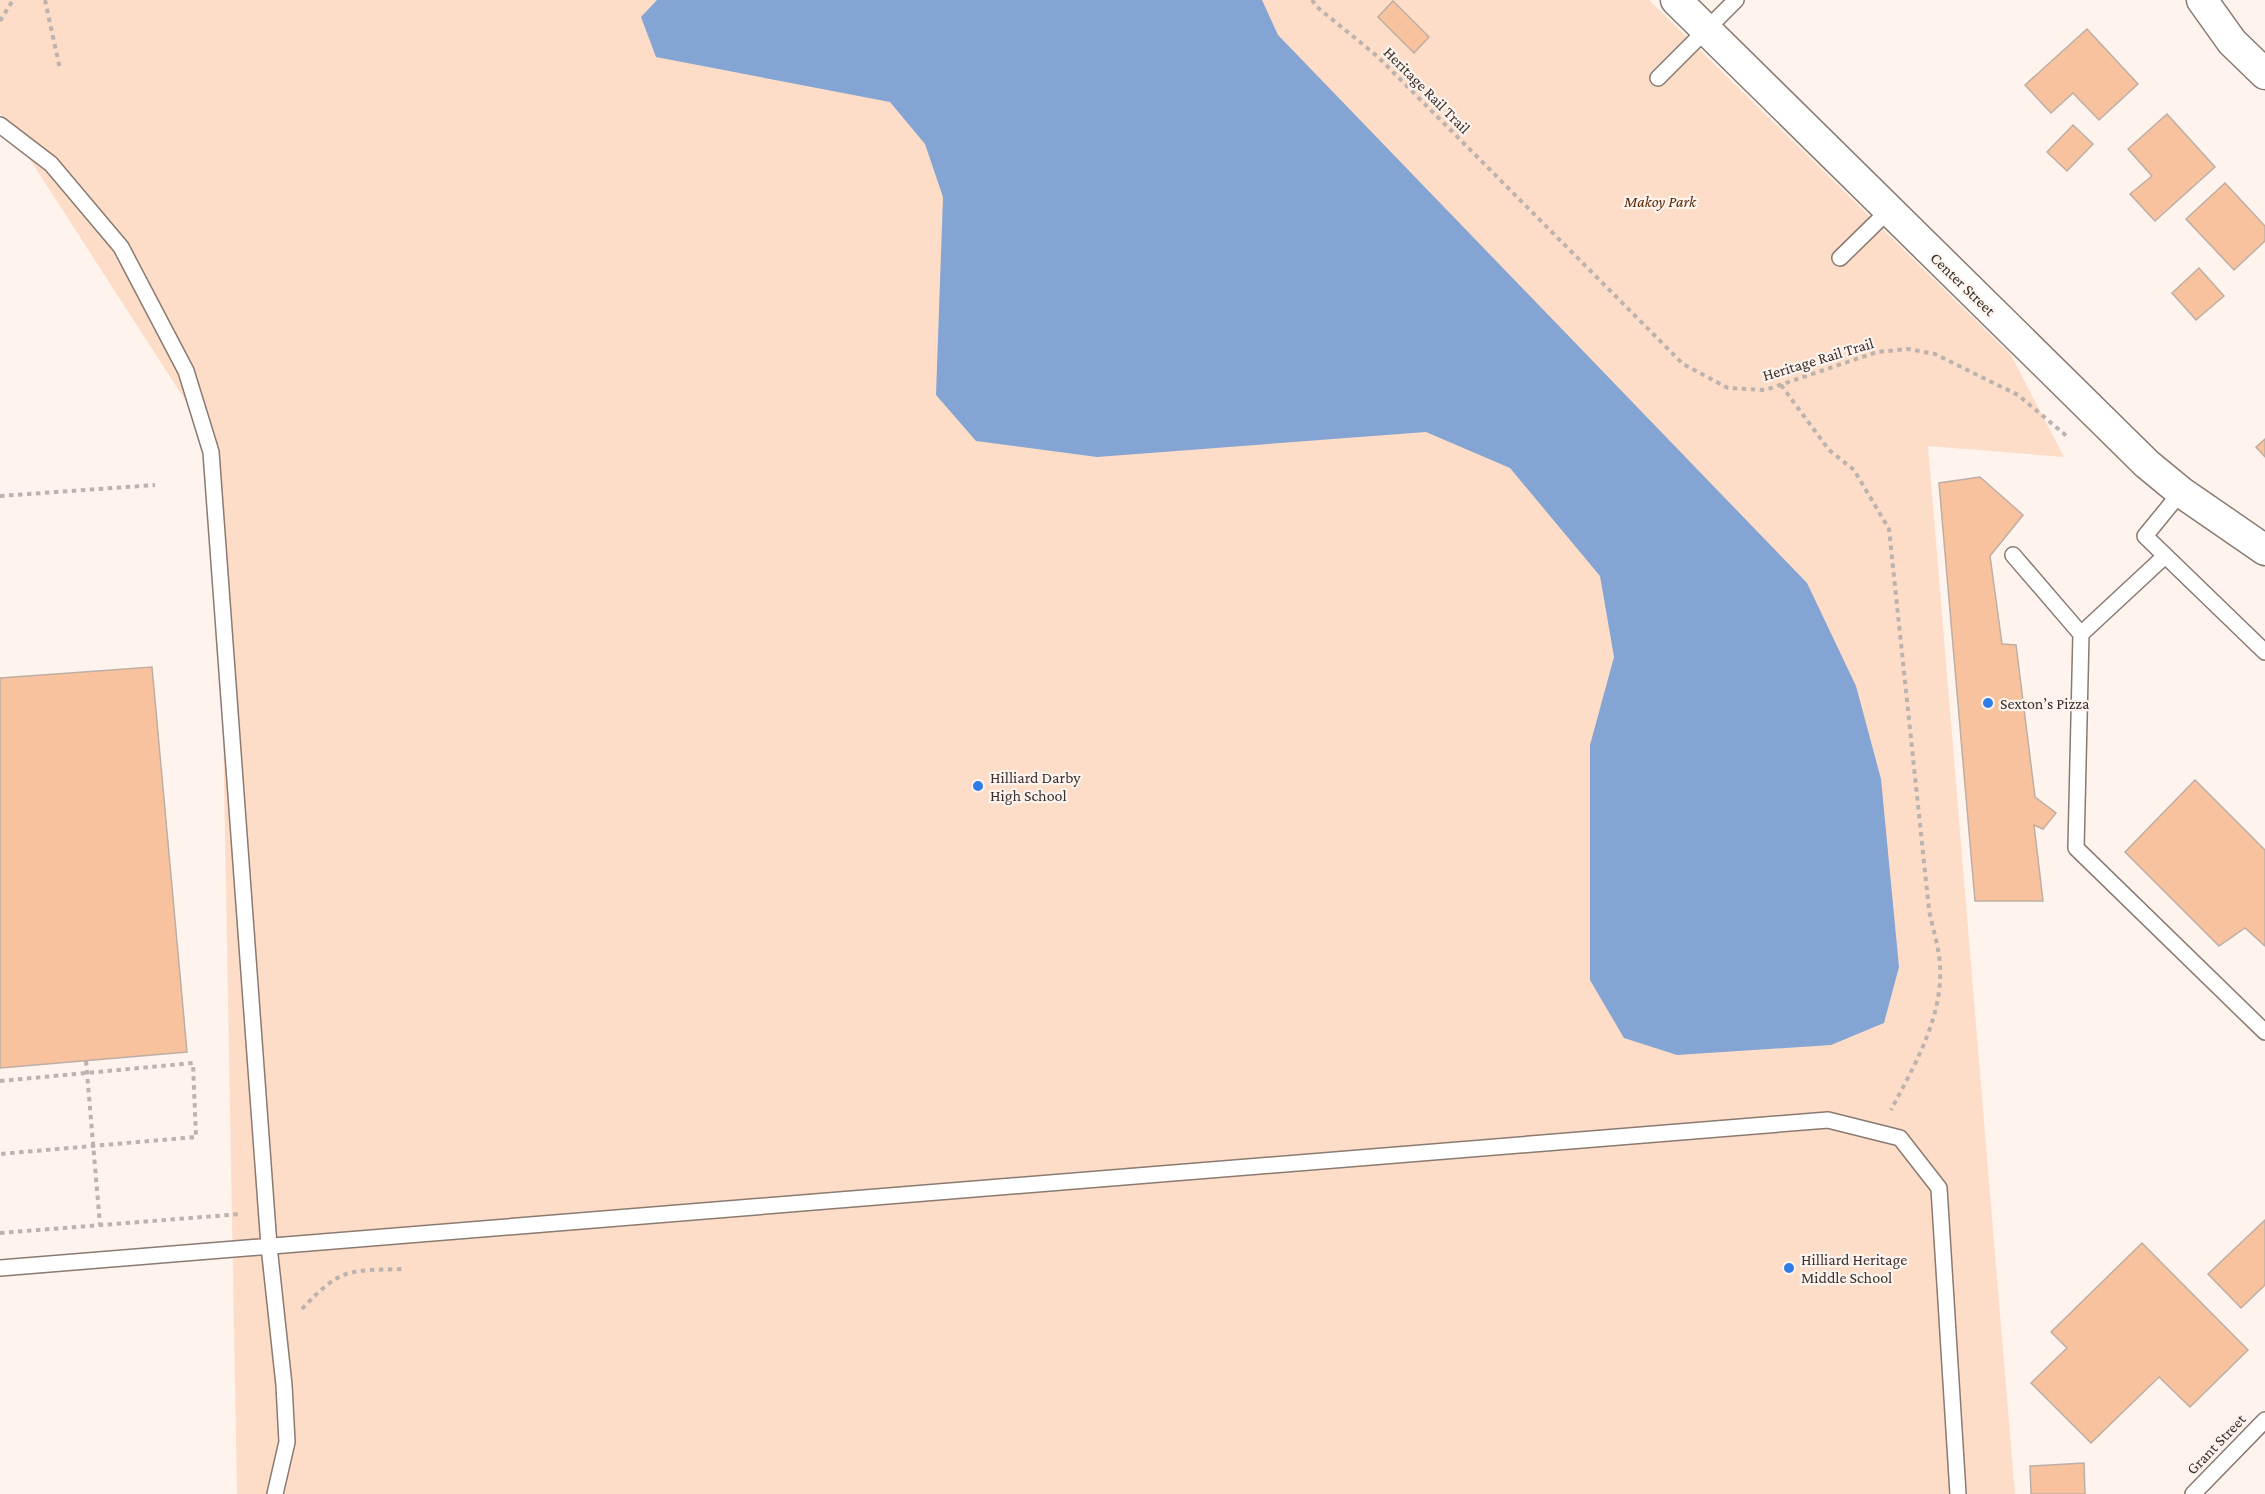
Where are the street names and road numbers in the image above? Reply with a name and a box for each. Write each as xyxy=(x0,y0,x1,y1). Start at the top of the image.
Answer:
street label: Heritage Rail Trail xyxy=(1380,43,1474,137)
street label: Center Street xyxy=(1927,249,1999,320)
street label: Heritage Rail Trail xyxy=(1760,334,1876,385)
street label: Grant Street xyxy=(2183,1410,2249,1478)

